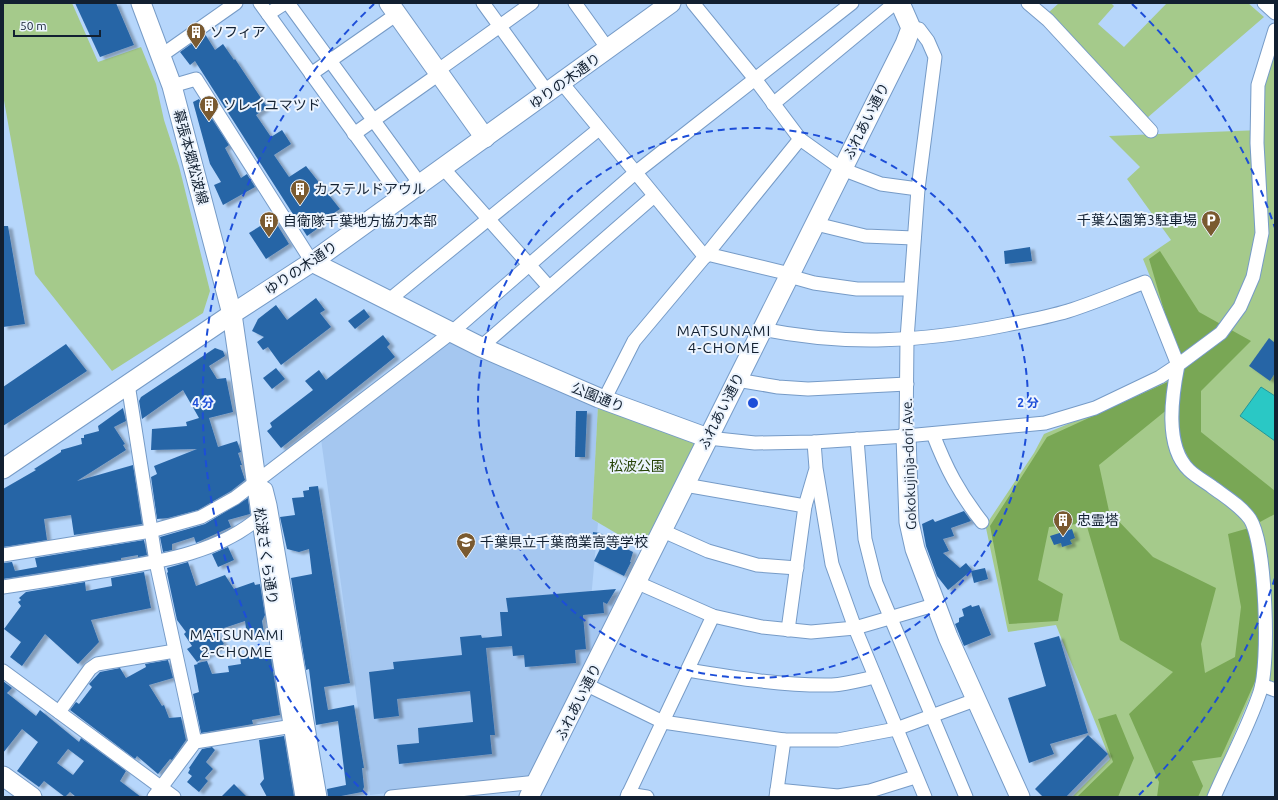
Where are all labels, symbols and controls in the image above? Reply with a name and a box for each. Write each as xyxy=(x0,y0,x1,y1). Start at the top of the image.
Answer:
scale bar xyxy=(14,12,100,38)
text: 50 m xyxy=(20,19,47,32)
building icon: ソフィア xyxy=(185,21,207,49)
place label: ソフィア xyxy=(210,24,266,40)
street label: ゆりの木通り xyxy=(526,50,604,112)
street label: ふれあい通り xyxy=(840,80,892,162)
building icon: ソレイユマツド xyxy=(198,94,220,122)
place label: ソレイユマツド xyxy=(223,97,321,113)
street label: 幕張本郷松波線 xyxy=(171,108,211,206)
building icon: カステルドアウル xyxy=(289,178,311,206)
place label: カステルドアウル xyxy=(314,181,426,197)
parking icon: 千葉公園第3駐車場 xyxy=(1200,209,1222,237)
building icon: 自衛隊千葉地方協力本部 xyxy=(258,210,280,238)
place label: 千葉公園第3駐車場 xyxy=(1077,212,1197,228)
place label: 自衛隊千葉地方協力本部 xyxy=(283,213,437,229)
street label: ゆりの木通り xyxy=(262,238,340,298)
district label: MATSUNAMI 4-CHOME xyxy=(677,322,771,356)
street label: ふれあい通り xyxy=(695,370,747,452)
street label: 公園通り xyxy=(569,379,627,415)
text: 4 分 xyxy=(192,396,214,409)
centre of rings xyxy=(746,396,760,410)
text: 2 分 xyxy=(1017,396,1039,409)
street label: Gokokujinja-dori Ave. xyxy=(899,398,919,530)
park label: 松波公園 xyxy=(609,458,665,474)
street label: 松波さくら通り xyxy=(251,506,281,606)
building icon: 忠霊塔 xyxy=(1052,509,1074,537)
place label: 忠霊塔 xyxy=(1077,512,1119,528)
school or university icon: 千葉県立千葉商業高等学校 xyxy=(455,531,477,559)
place label: 千葉県立千葉商業高等学校 xyxy=(480,534,648,550)
district label: MATSUNAMI 2-CHOME xyxy=(190,626,284,660)
street label: ふれあい通り xyxy=(552,661,604,743)

